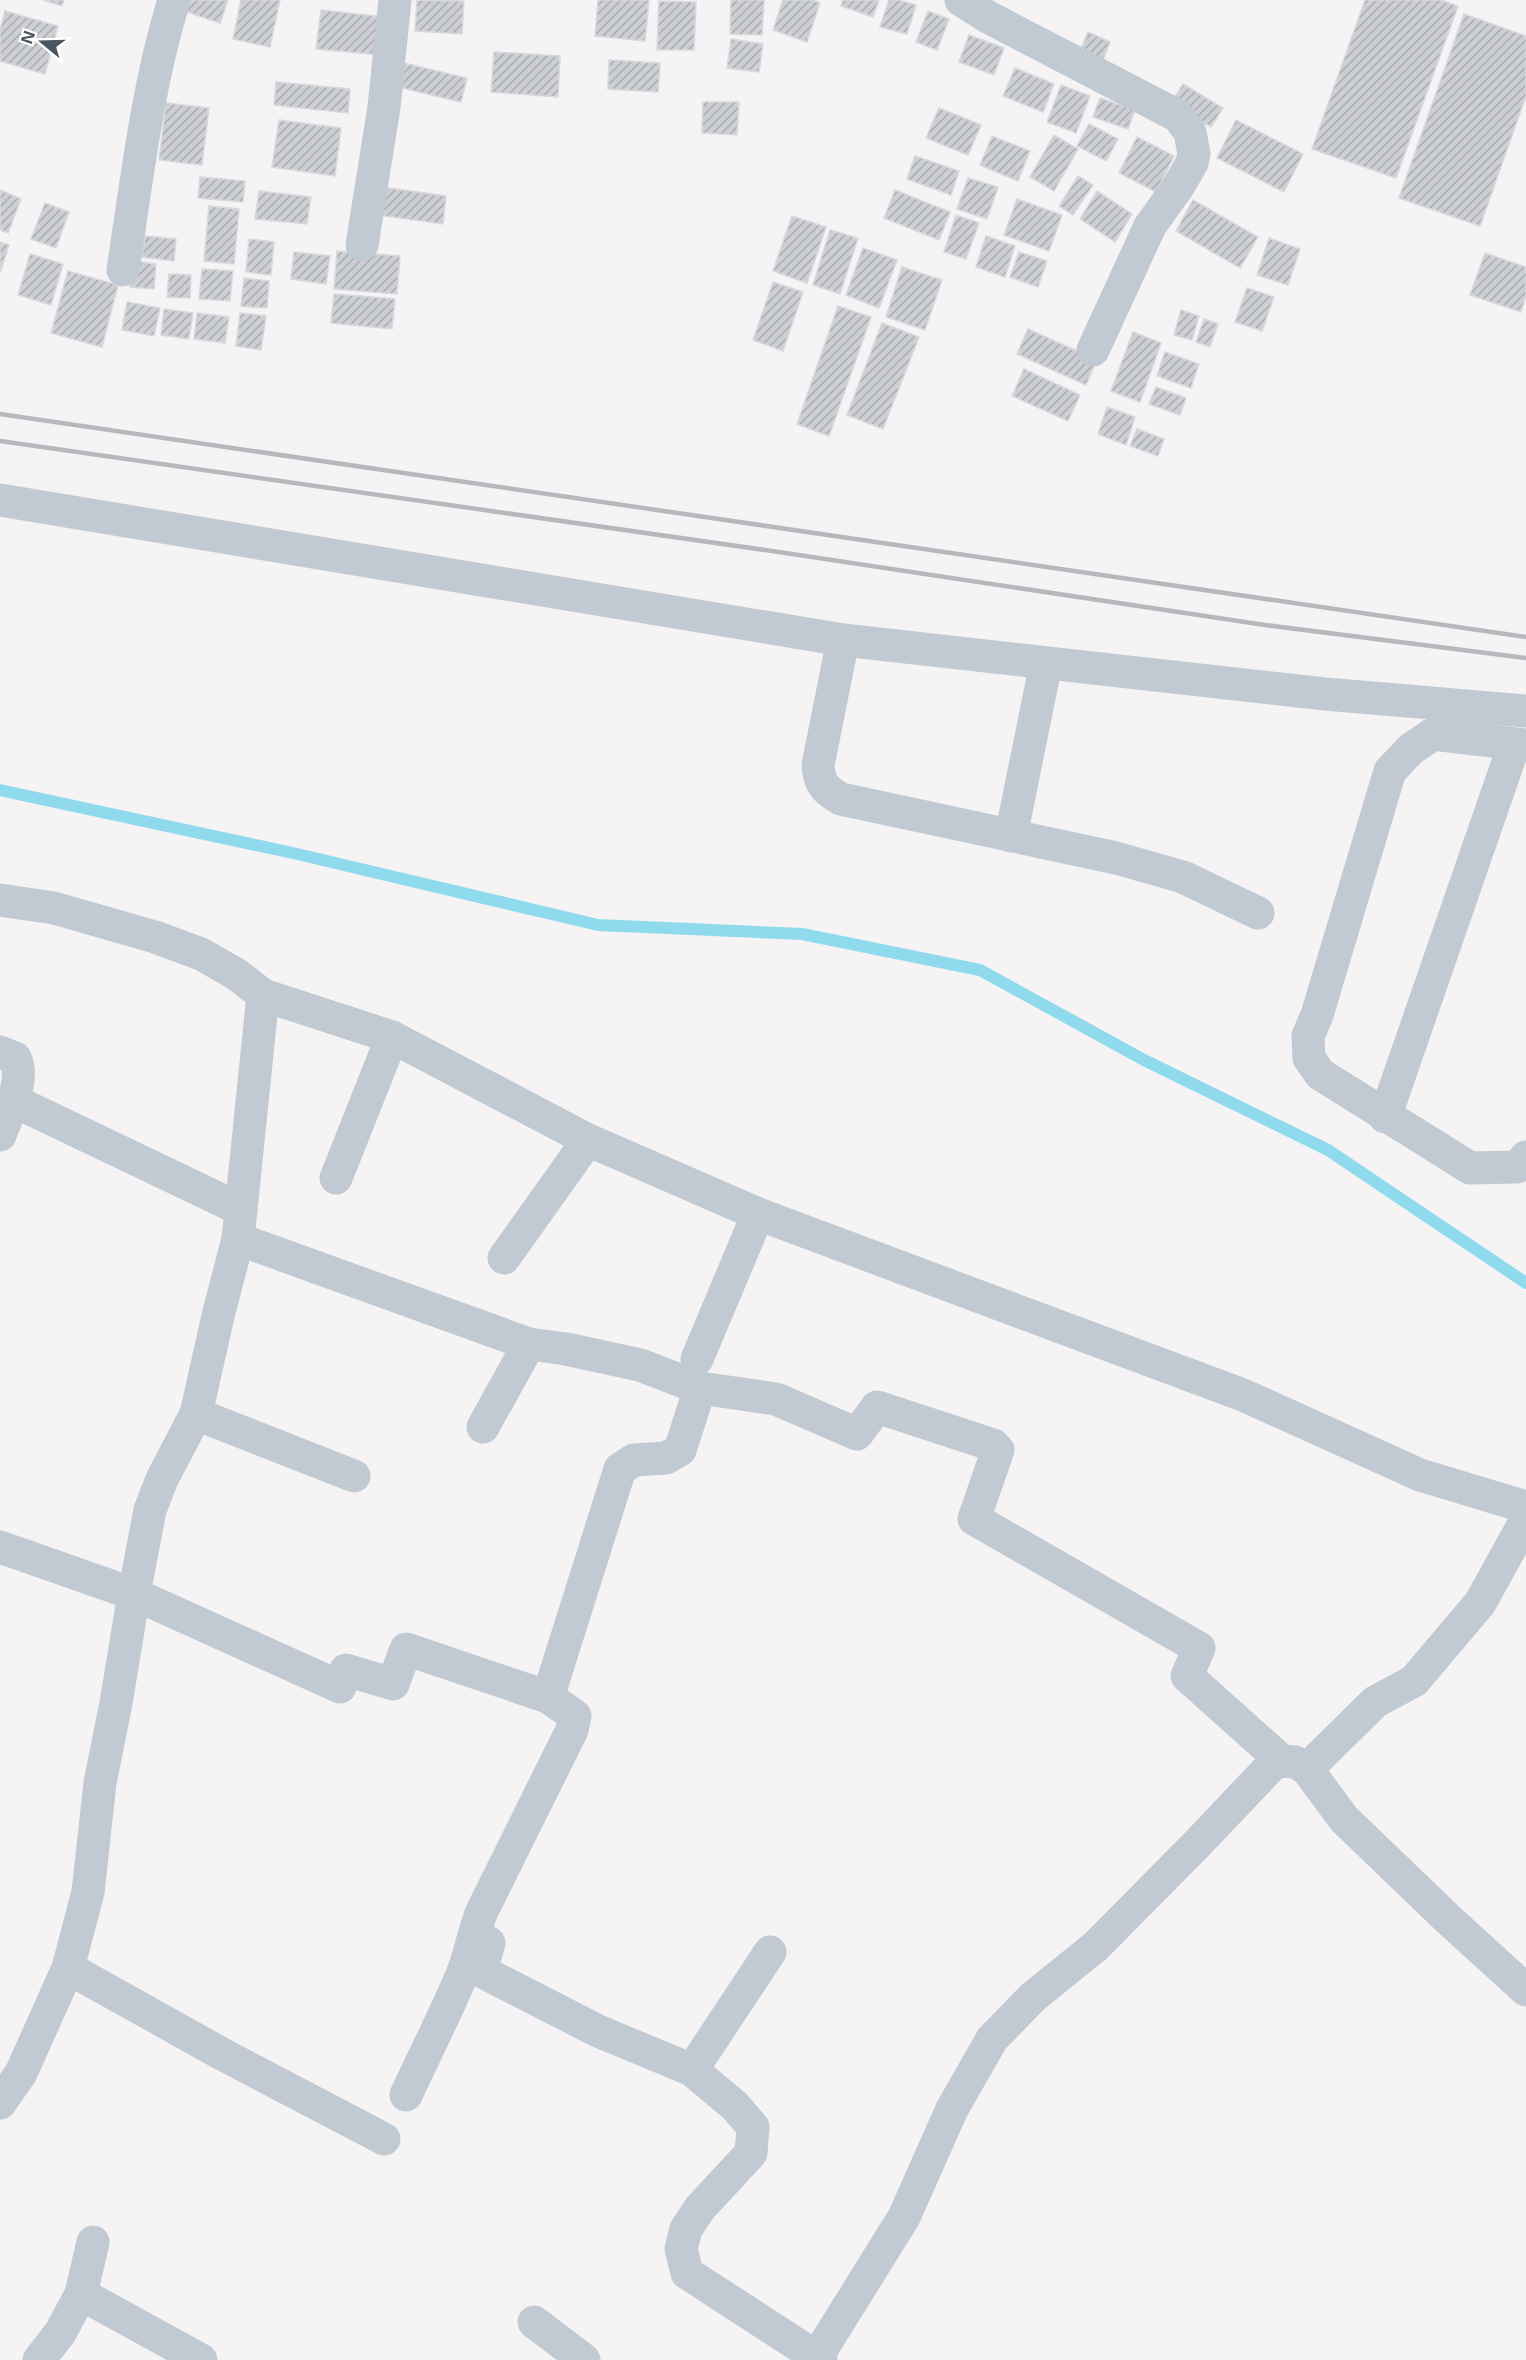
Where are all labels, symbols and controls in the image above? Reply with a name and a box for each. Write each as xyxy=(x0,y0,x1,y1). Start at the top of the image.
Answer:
north arrow xyxy=(12,12,72,72)
text: N xyxy=(15,27,40,47)

